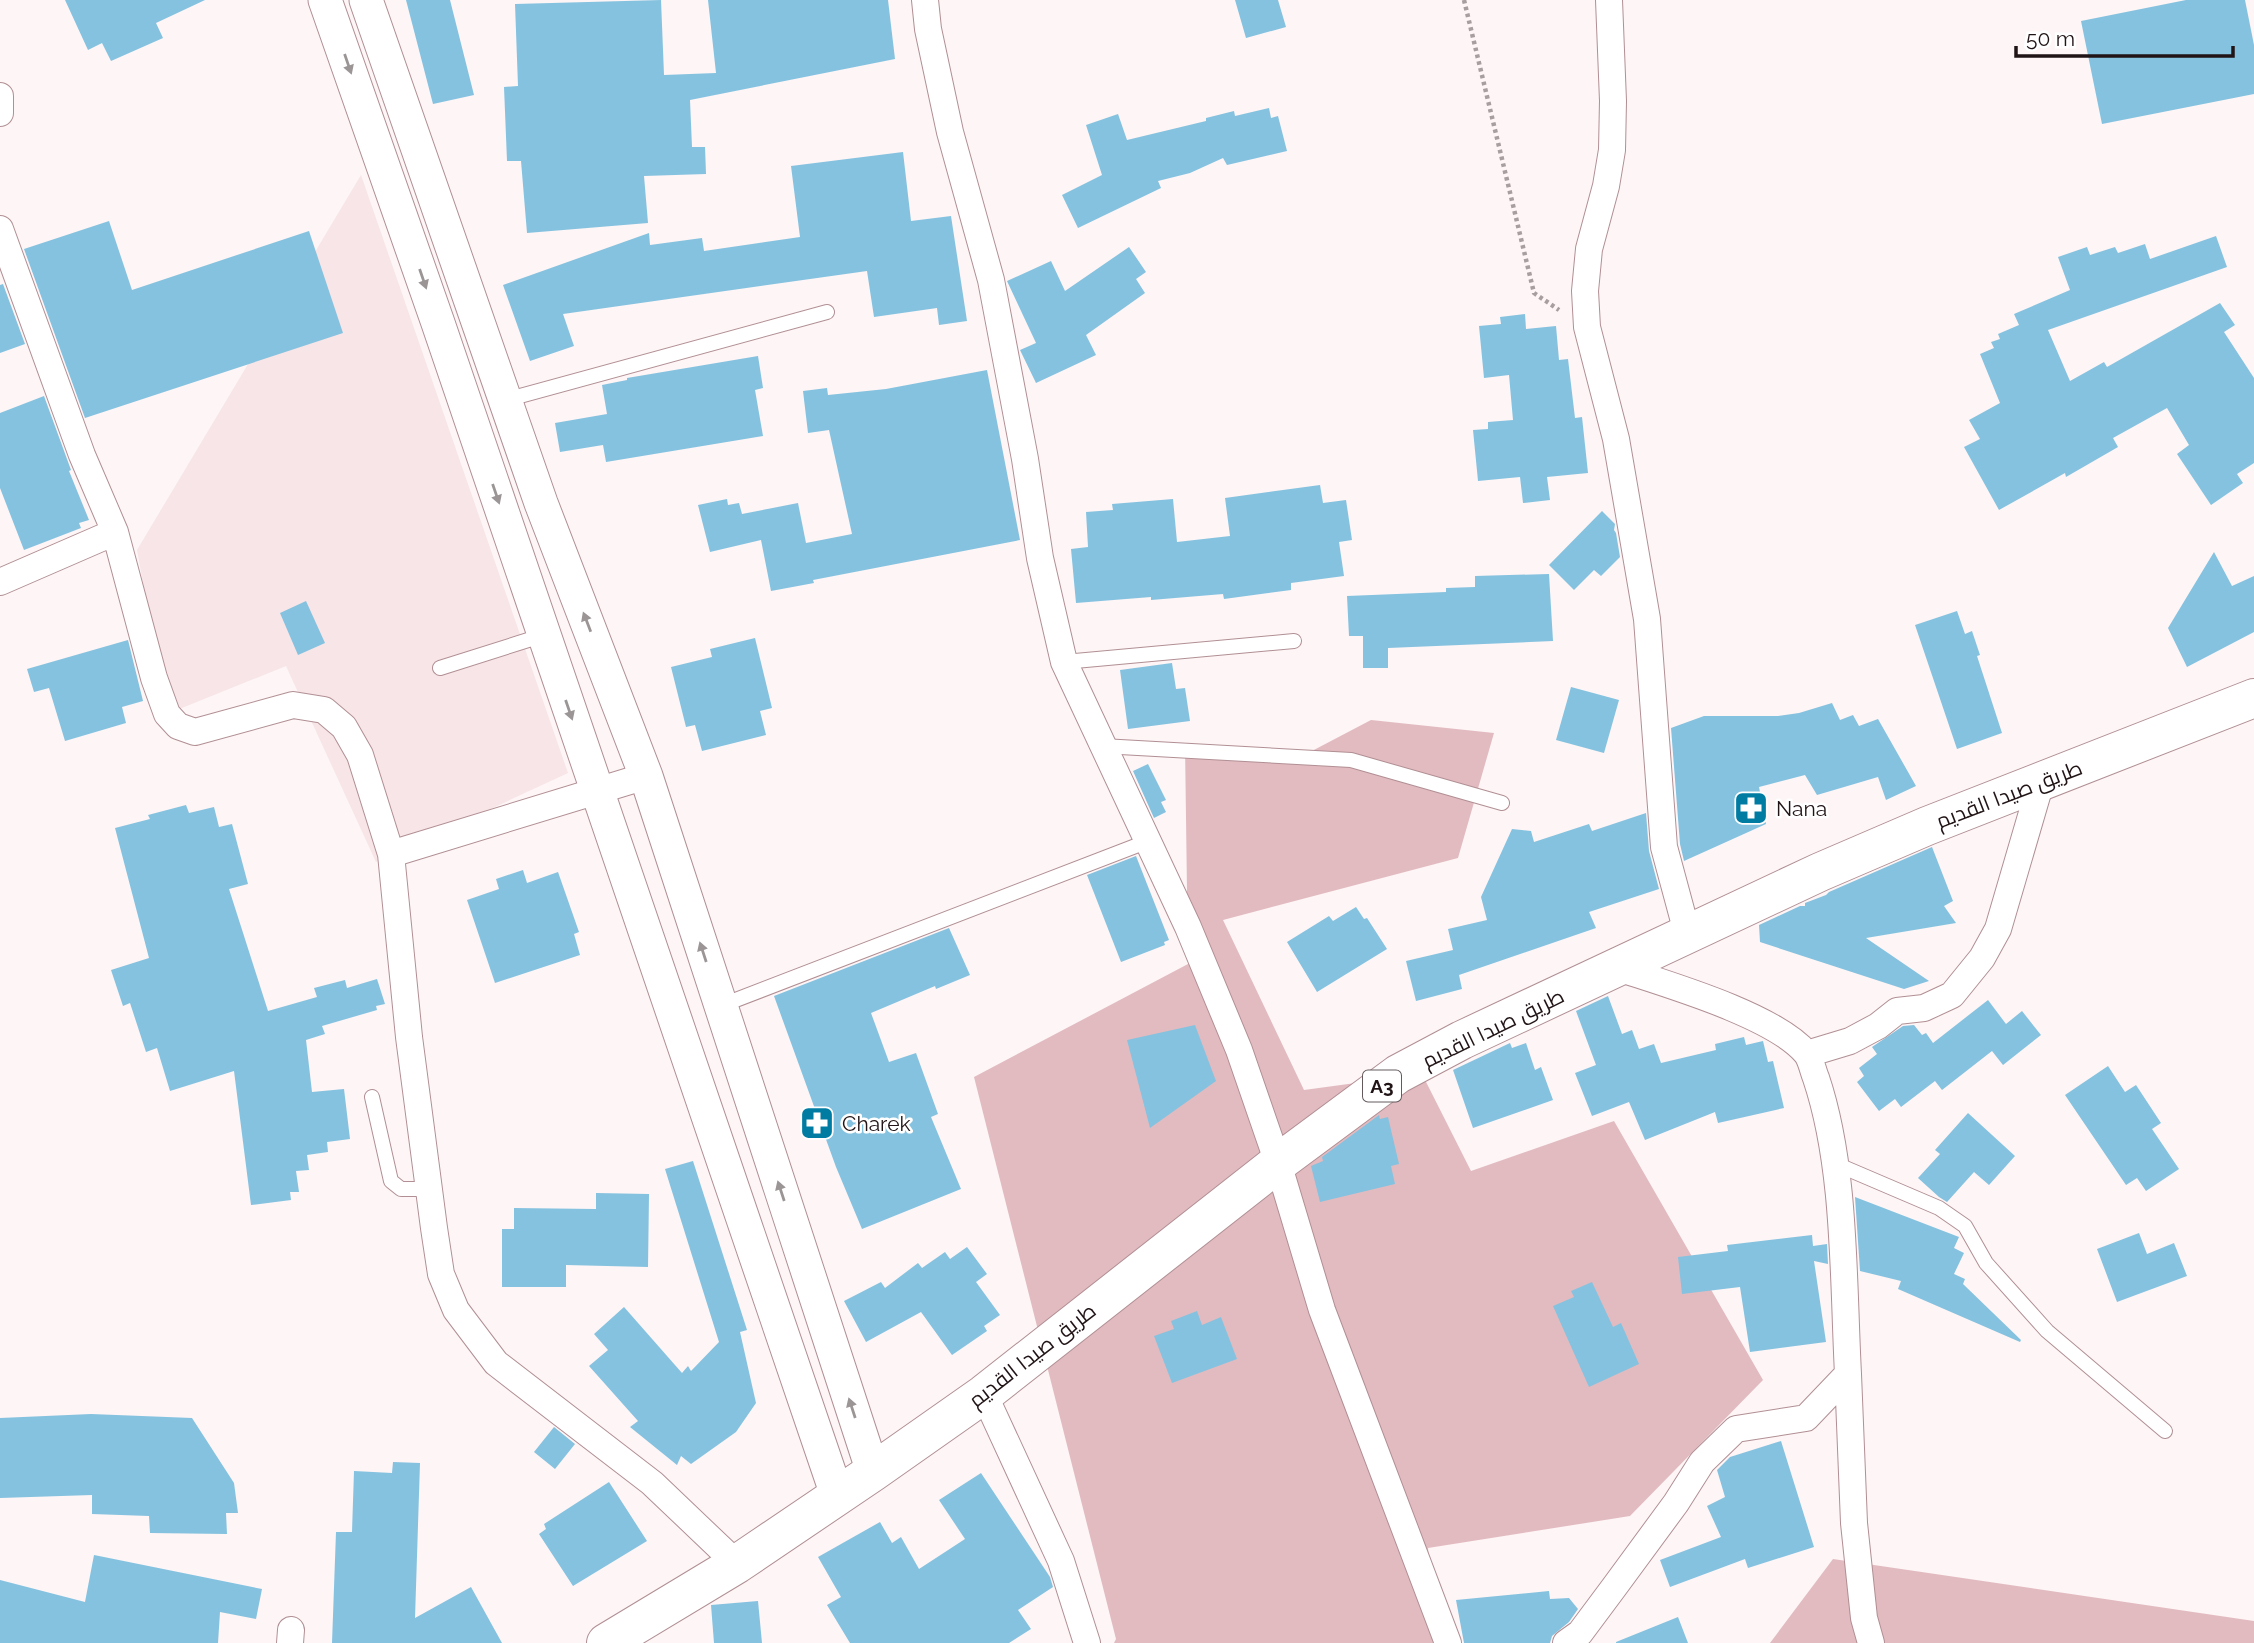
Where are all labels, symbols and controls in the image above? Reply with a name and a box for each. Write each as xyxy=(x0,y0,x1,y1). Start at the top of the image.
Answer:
scale bar xyxy=(2016,14,2233,58)
text: 50 m xyxy=(2026,26,2075,51)
one-way arrow xyxy=(343,54,354,75)
one-way arrow xyxy=(418,269,429,290)
one-way arrow xyxy=(492,484,502,505)
one-way arrow xyxy=(581,611,592,632)
one-way arrow xyxy=(564,700,575,721)
street label: طريق صيدا القديم xyxy=(1932,755,2086,835)
pharmacy icon: Nana xyxy=(1732,789,1770,827)
place label: Nana xyxy=(1776,796,1827,821)
one-way arrow xyxy=(697,941,707,962)
street label: طريق صيدا القديم xyxy=(1418,983,1569,1075)
road number: A3 xyxy=(1363,1070,1401,1102)
pharmacy icon: Charek xyxy=(798,1104,836,1142)
place label: Charek xyxy=(842,1111,911,1136)
one-way arrow xyxy=(775,1181,786,1202)
street label: طريق صيدا القديم xyxy=(963,1298,1102,1414)
one-way arrow xyxy=(846,1397,857,1418)

